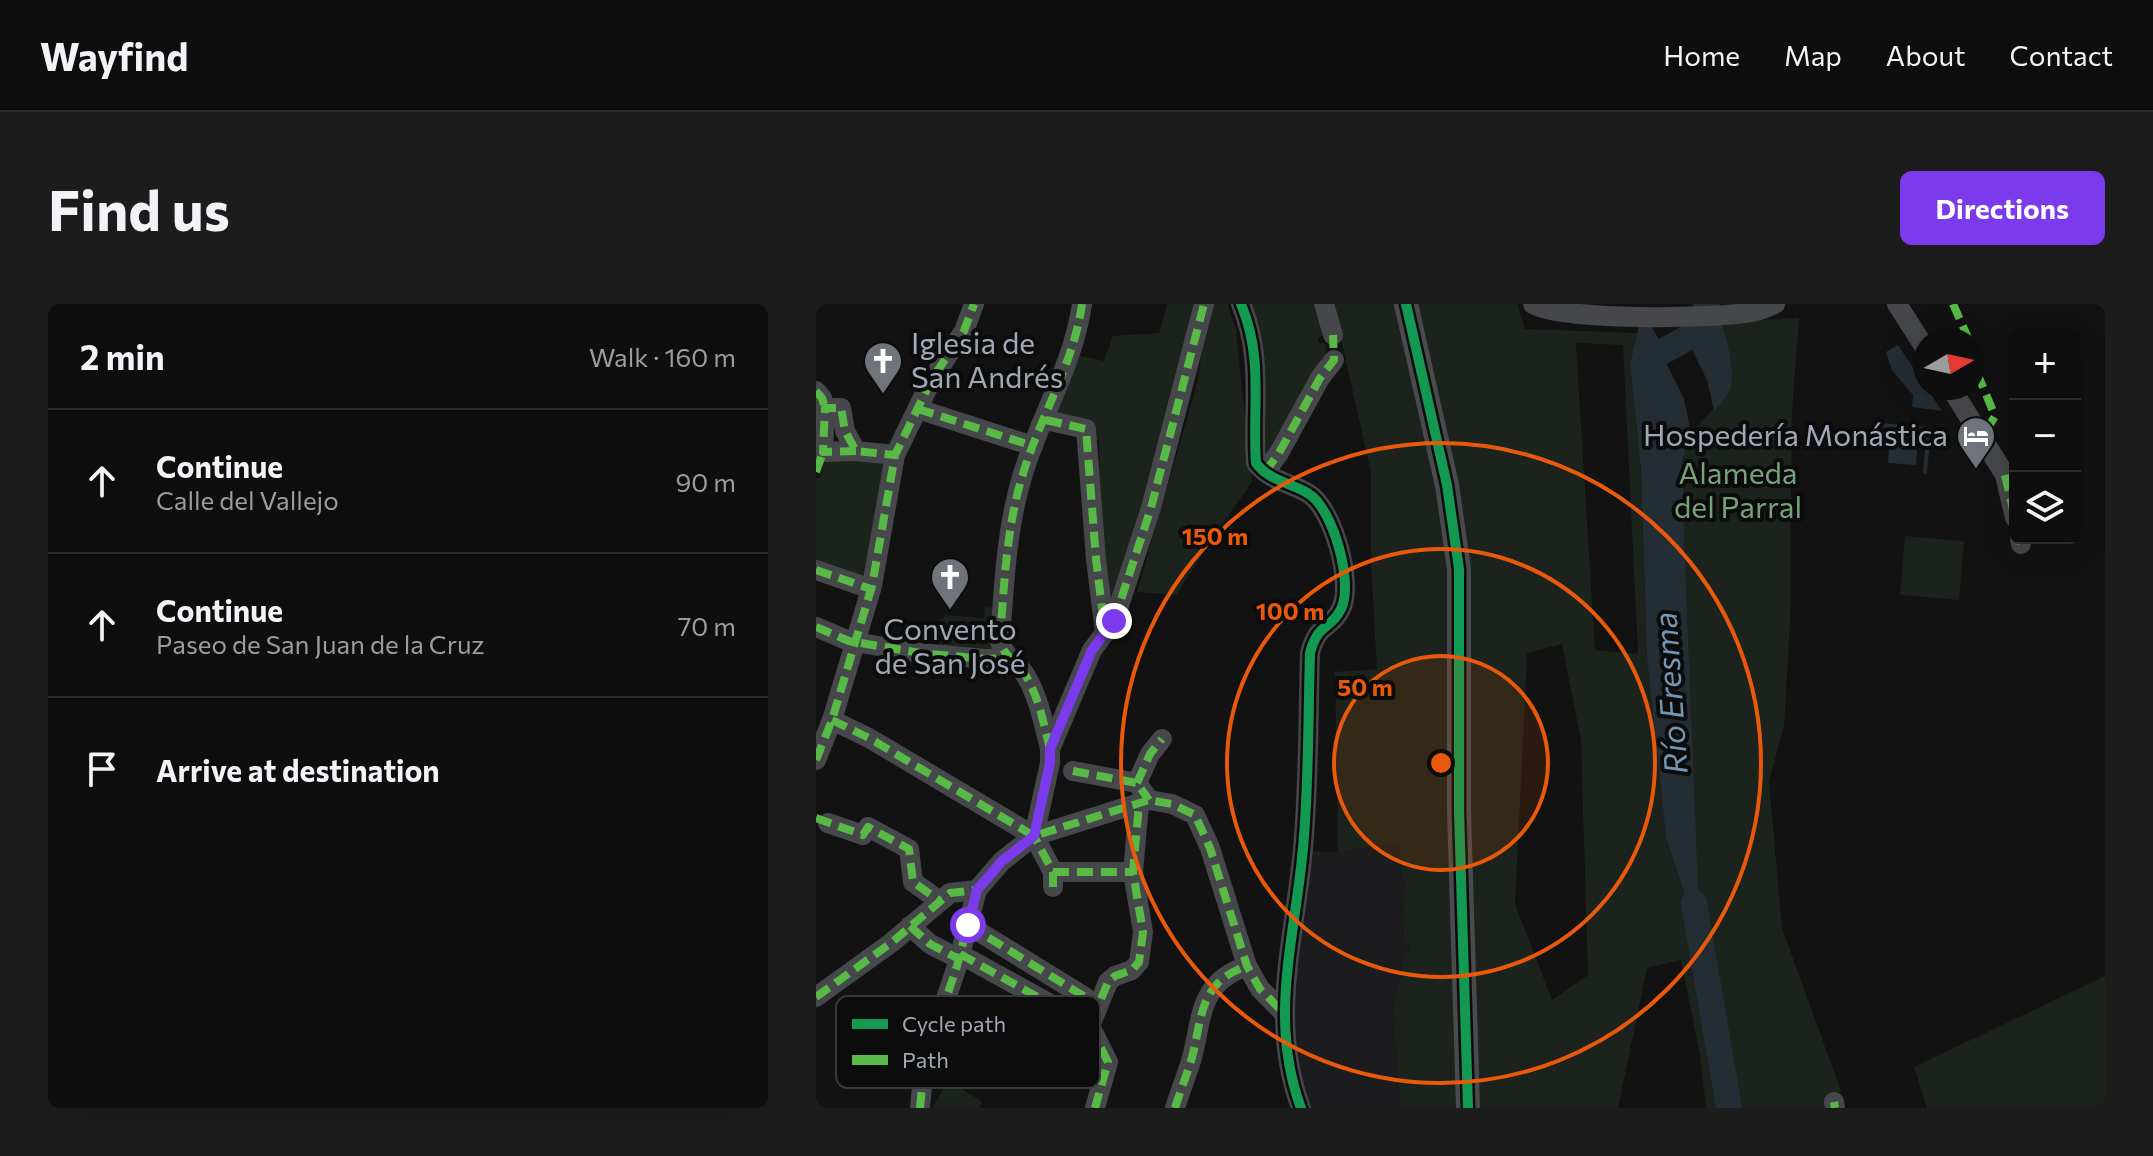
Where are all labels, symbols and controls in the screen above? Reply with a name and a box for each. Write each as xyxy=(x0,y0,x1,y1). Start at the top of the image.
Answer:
text: Wayfind xyxy=(40,32,188,79)
text: Home xyxy=(1663,38,1740,72)
text: Map xyxy=(1784,38,1842,72)
text: About xyxy=(1886,38,1966,72)
text: Contact xyxy=(2010,38,2113,72)
button: Directions xyxy=(1900,171,2105,245)
text: Find us xyxy=(48,174,230,243)
place label: Iglesia de San Andrés xyxy=(911,323,1063,394)
north arrow xyxy=(1913,328,1985,400)
map controls xyxy=(2009,328,2081,544)
button: + xyxy=(2009,328,2081,400)
text: 2 min xyxy=(80,335,165,377)
church icon: Iglesia de San Andrés xyxy=(862,340,904,395)
text: Walk · 160 m xyxy=(589,341,736,372)
button: − xyxy=(2009,400,2081,472)
place label: Hospedería Monástica xyxy=(1643,415,1948,452)
hotel icon: Hospedería Monástica xyxy=(1955,415,1997,470)
text: Continue xyxy=(156,447,283,484)
park label: Alameda del Parral xyxy=(1674,453,1802,524)
icon: ahead xyxy=(80,459,124,503)
text: 90 m xyxy=(676,466,736,497)
button: layers xyxy=(2009,472,2081,544)
text: Calle del Vallejo xyxy=(156,484,339,515)
text: 150 m xyxy=(1182,521,1248,550)
church icon: Convento de San José xyxy=(929,556,971,611)
text: Continue xyxy=(156,591,283,628)
text: 100 m xyxy=(1256,596,1324,625)
icon: ahead xyxy=(80,603,124,647)
route end xyxy=(1096,603,1132,639)
place label: Convento de San José xyxy=(875,609,1025,680)
text: 70 m xyxy=(678,610,736,641)
water label: Río Eresma xyxy=(1643,611,1695,775)
text: Paseo de San Juan de la Cruz xyxy=(156,628,485,659)
text: 50 m xyxy=(1337,672,1393,701)
icon: arrive xyxy=(80,747,124,791)
centre of rings xyxy=(1427,749,1455,777)
text: Arrive at destination xyxy=(156,751,440,788)
route start xyxy=(950,907,986,943)
legend xyxy=(836,996,1100,1088)
text: Cycle path xyxy=(902,1010,1006,1037)
text: Path xyxy=(902,1046,949,1073)

